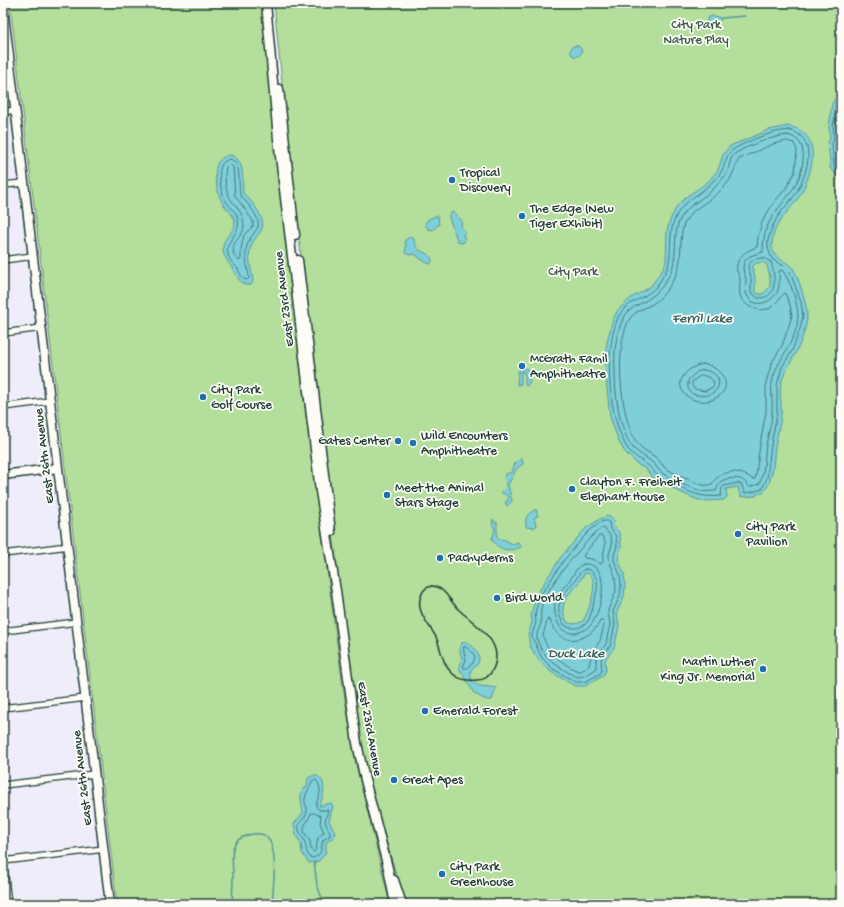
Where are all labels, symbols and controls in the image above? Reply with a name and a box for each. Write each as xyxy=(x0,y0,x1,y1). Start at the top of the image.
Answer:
park label: City Park Nature Play xyxy=(663,18,729,48)
place label: Tropical Discovery xyxy=(459,166,511,196)
marker: Tropical Discovery xyxy=(447,175,457,185)
place label: The Edge (New Tiger Exhibit) xyxy=(529,202,614,232)
marker: The Edge (New Tiger Exhibit) xyxy=(517,211,527,221)
street label: East 23rd Avenue xyxy=(272,250,298,348)
park label: City Park xyxy=(548,265,599,280)
water label: Ferril Lake xyxy=(672,311,733,328)
place label: McGrath Famil Amphitheatre xyxy=(530,352,608,382)
marker: McGrath Famil Amphitheatre xyxy=(517,361,527,371)
place label: City Park Golf Course xyxy=(211,383,272,413)
marker: City Park Golf Course xyxy=(198,392,208,402)
street label: East 26th Avenue xyxy=(32,407,58,505)
place label: Wild Encounters Amphitheatre xyxy=(421,429,509,459)
place label: Gates Center xyxy=(318,434,391,449)
marker: Gates Center xyxy=(393,436,403,446)
marker: Wild Encounters Amphitheatre xyxy=(408,438,418,448)
place label: Clayton F. Freiheit Elephant House xyxy=(580,475,683,505)
place label: Meet the Animal Stars Stage xyxy=(395,481,484,511)
marker: Clayton F. Freiheit Elephant House xyxy=(567,484,577,494)
marker: Meet the Animal Stars Stage xyxy=(382,490,392,500)
place label: City Park Pavilion xyxy=(745,520,797,550)
marker: City Park Pavilion xyxy=(733,529,743,539)
place label: Pachyderms xyxy=(447,551,514,566)
marker: Pachyderms xyxy=(435,553,445,563)
place label: Bird World xyxy=(504,591,564,606)
marker: Bird World xyxy=(492,593,502,603)
water label: Duck Lake xyxy=(548,646,605,663)
place label: Martin Luther King Jr. Memorial xyxy=(661,655,756,685)
marker: Martin Luther King Jr. Memorial xyxy=(758,664,768,674)
street label: East 23rd Avenue xyxy=(353,680,385,778)
place label: Emerald Forest xyxy=(433,704,519,719)
marker: Emerald Forest xyxy=(420,706,430,716)
street label: East 26th Avenue xyxy=(70,729,96,827)
place label: Great Apes xyxy=(402,773,464,788)
marker: Great Apes xyxy=(389,775,399,785)
place label: City Park Greenhouse xyxy=(450,860,514,890)
marker: City Park Greenhouse xyxy=(437,869,447,879)

